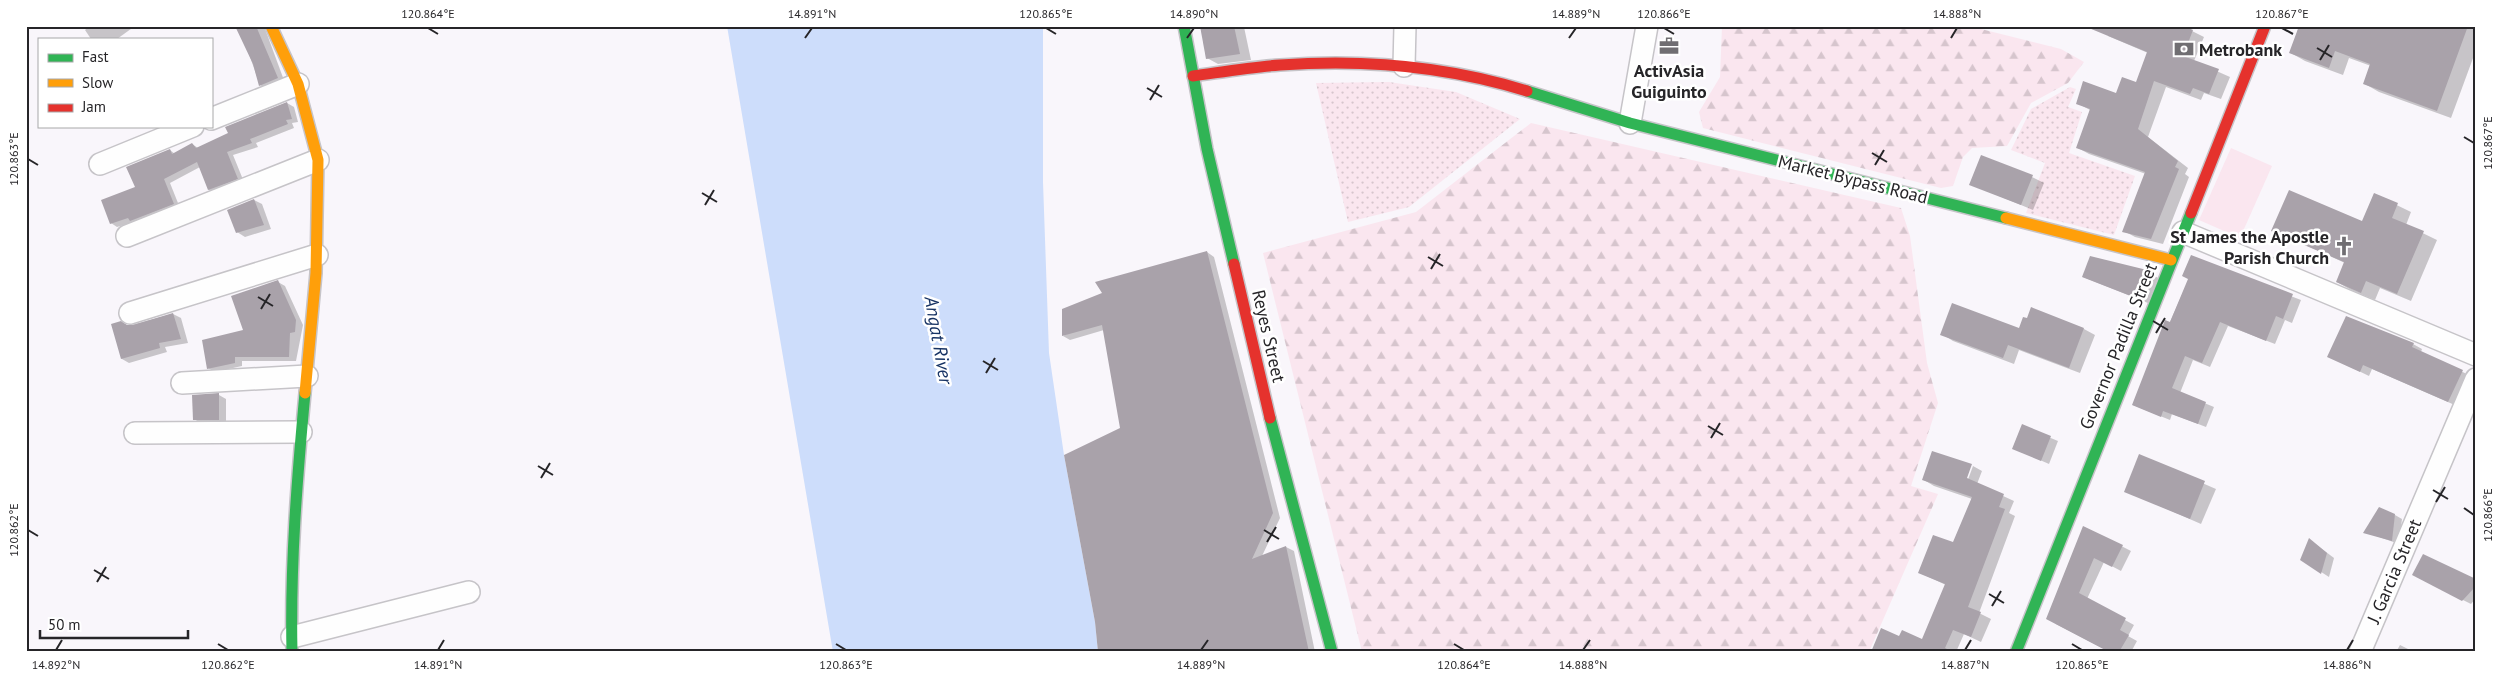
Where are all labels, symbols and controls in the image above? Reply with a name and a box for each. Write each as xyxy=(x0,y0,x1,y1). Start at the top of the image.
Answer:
text: 120.864°E xyxy=(401,6,455,21)
text: 14.891°N xyxy=(788,6,836,21)
text: 120.865°E xyxy=(1019,6,1073,21)
text: 14.890°N xyxy=(1170,6,1218,21)
text: 14.889°N xyxy=(1552,6,1600,21)
text: 120.866°E xyxy=(1637,6,1691,21)
text: 14.888°N xyxy=(1933,6,1981,21)
text: 120.867°E xyxy=(2255,6,2309,21)
office icon: ActivAsia Guiguinto xyxy=(1658,35,1680,57)
legend xyxy=(38,38,212,128)
bank icon: Metrobank xyxy=(2173,38,2195,60)
place label: Metrobank xyxy=(2199,38,2282,61)
text: Fast xyxy=(82,47,109,66)
place label: ActivAsia Guiguinto xyxy=(1631,59,1707,103)
text: Slow xyxy=(82,73,113,92)
text: Jam xyxy=(81,97,106,116)
text: 120.867°E xyxy=(2480,116,2495,170)
text: 120.863°E xyxy=(6,132,21,186)
street label: Market Bypass Road xyxy=(1776,149,1930,209)
place label: St James the Apostle Parish Church xyxy=(2170,225,2329,269)
church icon: St James the Apostle Parish Church xyxy=(2333,235,2355,257)
street label: Governor Padilla Street xyxy=(2074,259,2162,433)
street label: Reyes Street xyxy=(1247,287,1291,385)
water label: Angat River xyxy=(919,293,959,388)
text: 120.866°E xyxy=(2480,488,2495,542)
text: 120.862°E xyxy=(6,503,21,557)
street label: J. Garcia Street xyxy=(2361,515,2426,628)
scale bar xyxy=(40,608,188,640)
text: 50 m xyxy=(48,615,81,634)
text: 14.892°N xyxy=(32,657,80,672)
text: 120.862°E xyxy=(201,657,255,672)
text: 14.891°N xyxy=(414,657,462,672)
text: 120.863°E xyxy=(819,657,873,672)
text: 14.889°N xyxy=(1177,657,1225,672)
text: 120.864°E xyxy=(1437,657,1491,672)
text: 14.888°N xyxy=(1559,657,1607,672)
text: 14.887°N xyxy=(1941,657,1989,672)
text: 120.865°E xyxy=(2055,657,2109,672)
text: 14.886°N xyxy=(2323,657,2371,672)

